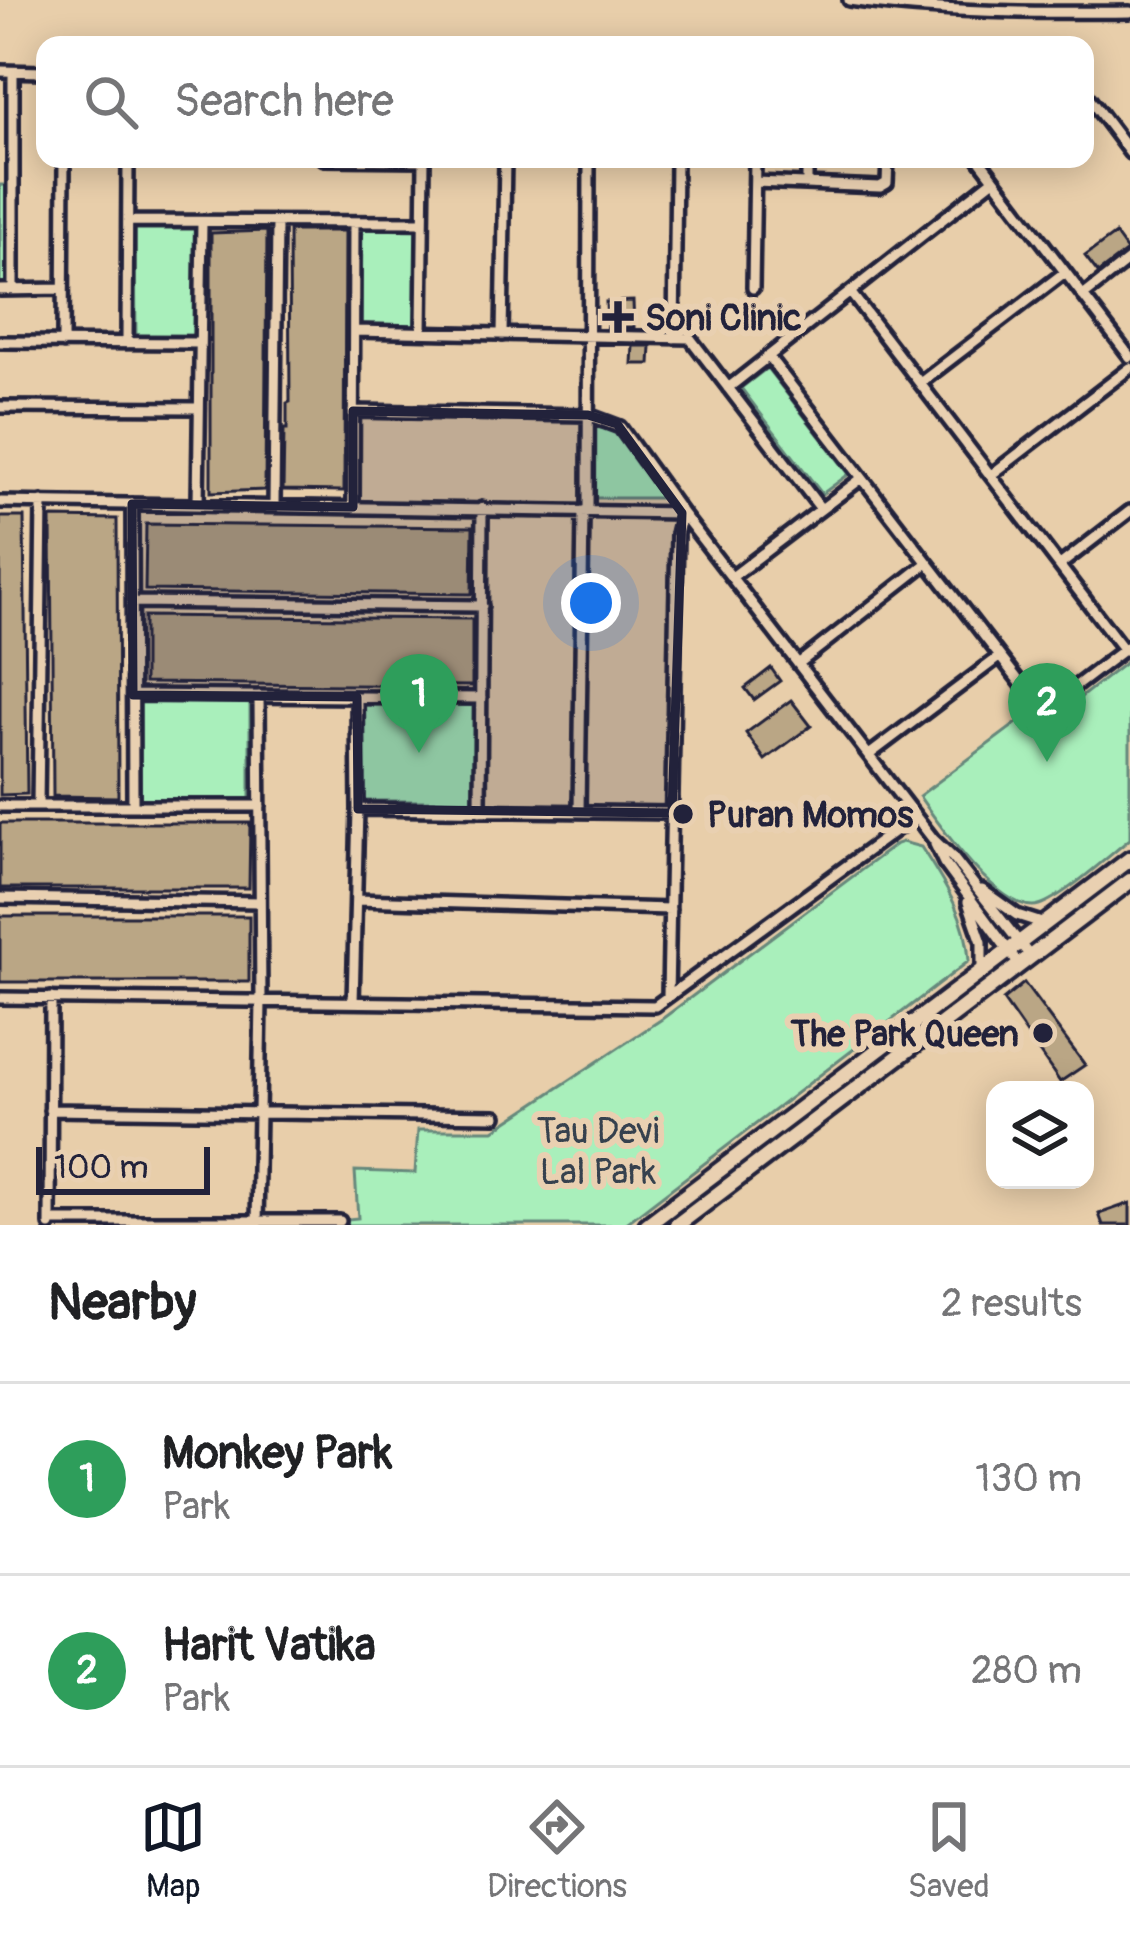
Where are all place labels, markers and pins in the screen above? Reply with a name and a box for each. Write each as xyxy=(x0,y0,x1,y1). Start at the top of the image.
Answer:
place label: Soni Clinic xyxy=(645,296,801,341)
marker: Soni Clinic xyxy=(602,301,634,333)
pin: 1 xyxy=(380,654,458,753)
pin: 2 xyxy=(1008,663,1086,762)
place label: Puran Momos xyxy=(707,793,914,838)
marker: Puran Momos xyxy=(670,801,696,827)
place label: The Park Queen xyxy=(790,1012,1019,1057)
marker: The Park Queen xyxy=(1030,1020,1056,1046)

